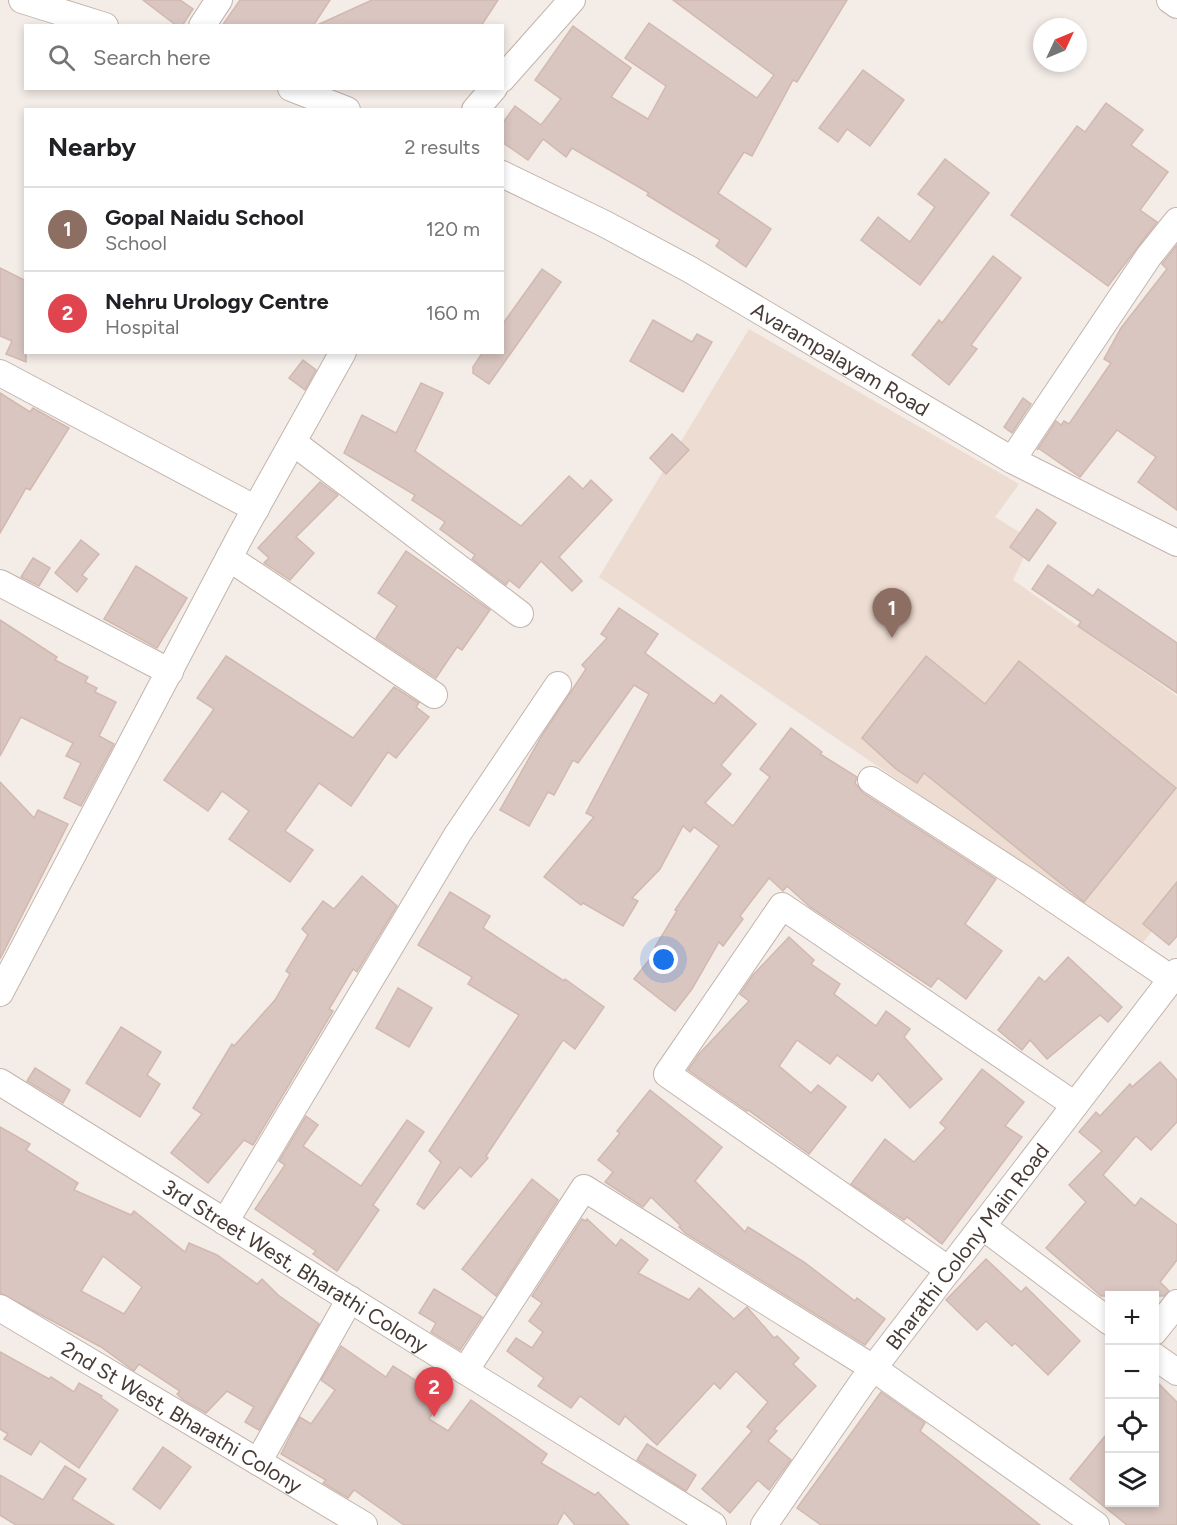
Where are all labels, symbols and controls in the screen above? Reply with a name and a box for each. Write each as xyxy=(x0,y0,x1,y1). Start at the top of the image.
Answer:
north arrow xyxy=(1033,18,1087,72)
search box xyxy=(24,24,504,90)
icon: search xyxy=(45,41,78,74)
text: Search here xyxy=(93,44,211,71)
text: Nearby xyxy=(48,131,136,163)
text: 2 results xyxy=(404,135,480,159)
text: Gopal Naidu School xyxy=(105,204,304,231)
text: 1 xyxy=(63,217,72,241)
text: 120 m xyxy=(426,217,480,241)
text: School xyxy=(105,231,167,255)
text: Nehru Urology Centre xyxy=(105,288,329,315)
street label: Avarampalayam Road xyxy=(747,296,934,421)
text: 2 xyxy=(62,301,73,325)
text: 160 m xyxy=(426,301,480,325)
text: Hospital xyxy=(105,315,180,339)
pin: 1 xyxy=(872,588,912,638)
your location xyxy=(649,945,678,974)
street label: Bharathi Colony Main Road xyxy=(880,1138,1054,1354)
street label: 3rd Street West, Bharathi Colony xyxy=(158,1174,433,1358)
map controls xyxy=(1105,1291,1159,1507)
button: + xyxy=(1105,1291,1159,1345)
street label: 2nd St West, Bharathi Colony xyxy=(58,1335,307,1498)
button: − xyxy=(1105,1345,1159,1399)
pin: 2 xyxy=(414,1368,454,1417)
button: locate xyxy=(1105,1399,1159,1453)
button: layers xyxy=(1105,1453,1159,1507)

